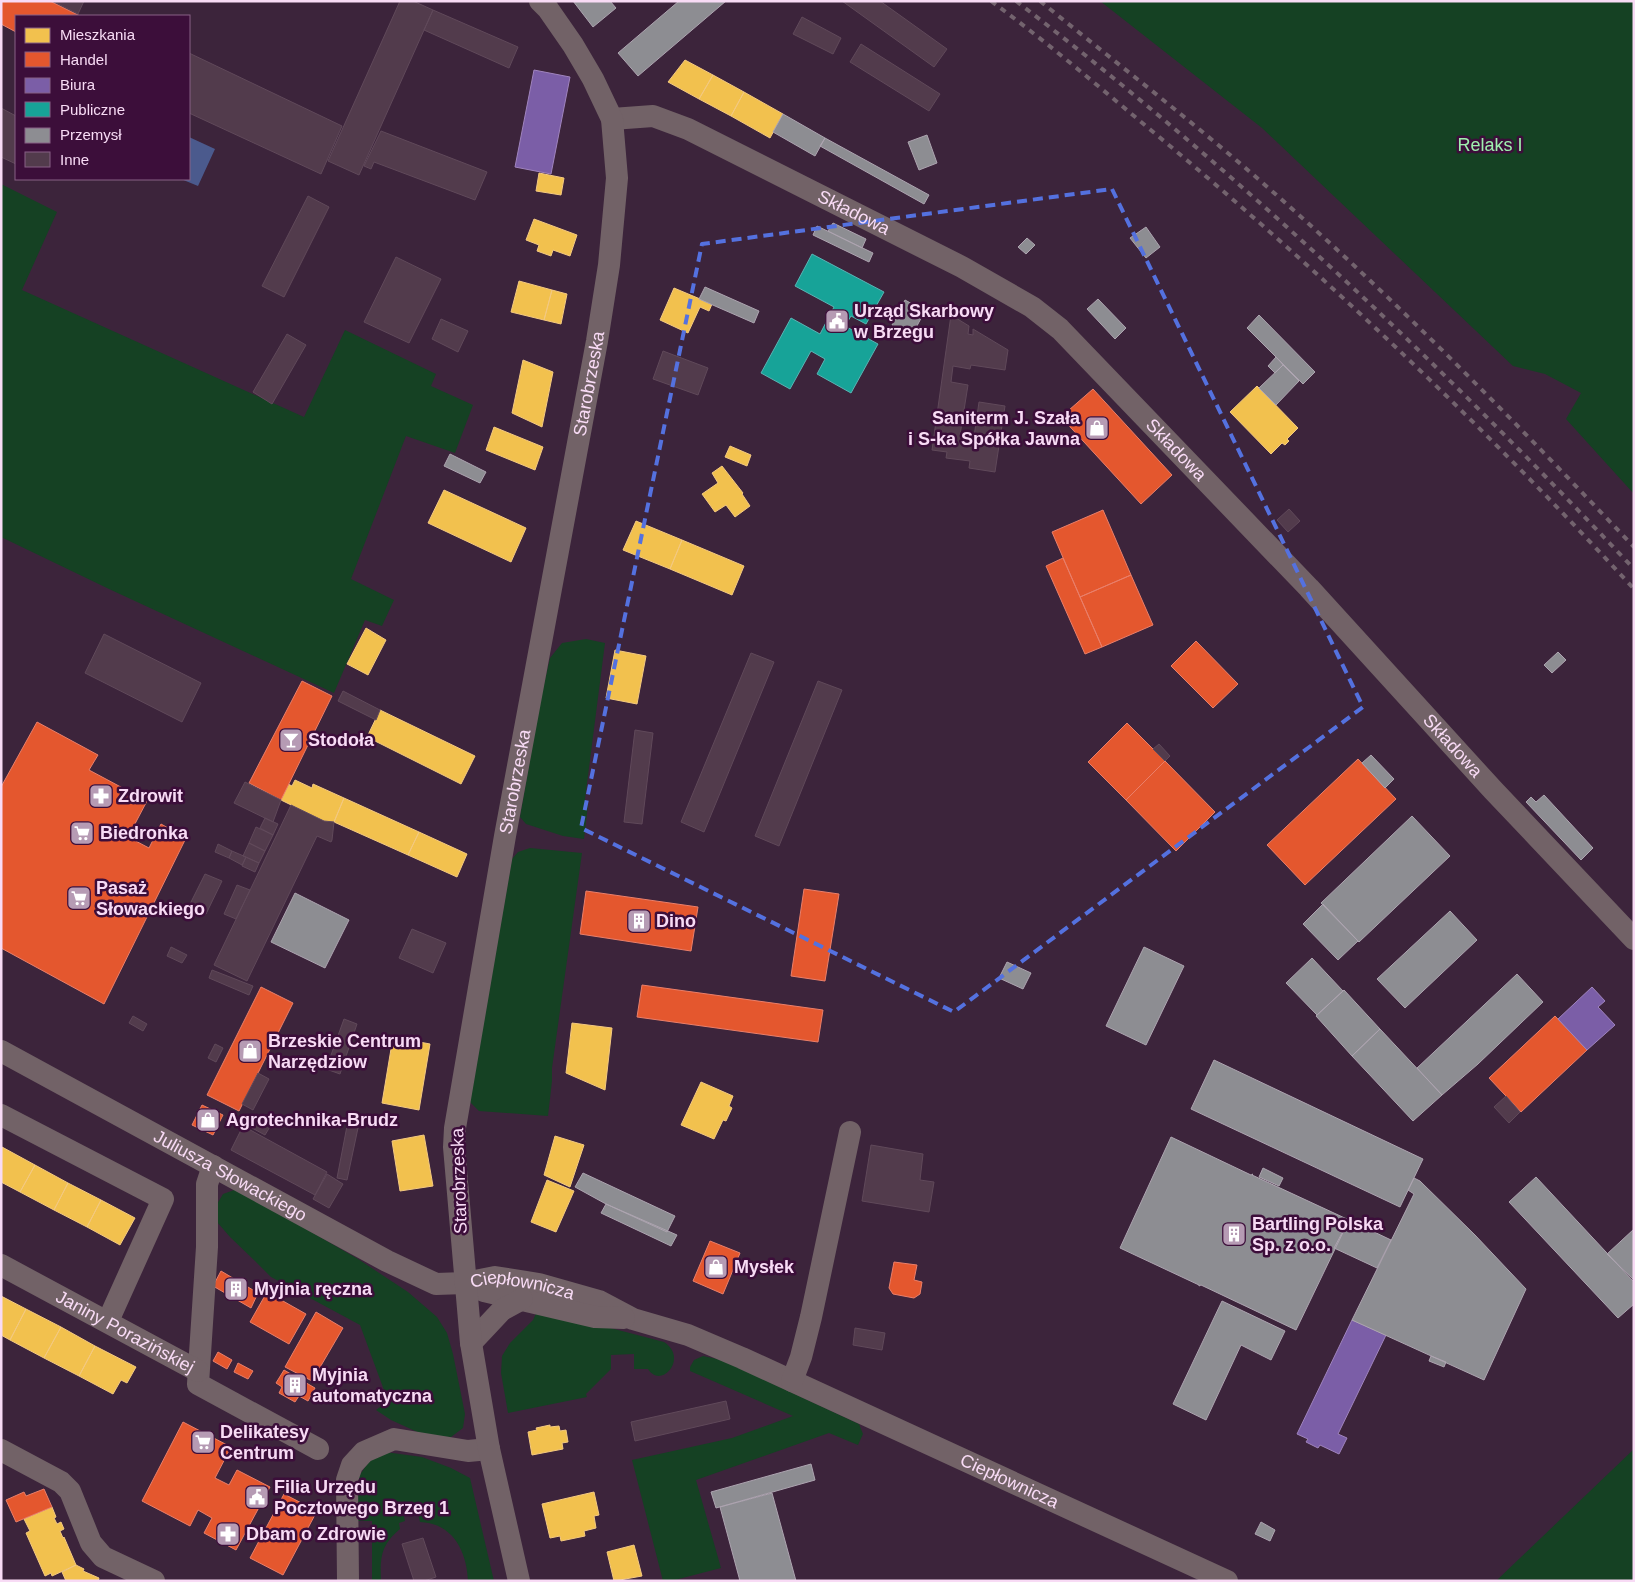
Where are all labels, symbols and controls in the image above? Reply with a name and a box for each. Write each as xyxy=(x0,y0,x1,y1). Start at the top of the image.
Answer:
legend xyxy=(15,15,190,180)
text: Mieszkania xyxy=(60,26,136,43)
text: Handel xyxy=(60,51,108,68)
text: Biura xyxy=(60,76,96,93)
text: Publiczne xyxy=(60,101,125,118)
text: Przemysł xyxy=(60,126,122,143)
park label: Relaks I xyxy=(1457,135,1523,155)
text: Inne xyxy=(60,151,89,168)
street label: Składowa xyxy=(814,186,894,239)
place label: Urząd Skarbowy w Brzegu xyxy=(853,301,994,342)
public building icon: Urząd Skarbowy w Brzegu xyxy=(824,308,850,334)
street label: Starobrzeska xyxy=(570,329,609,438)
place label: Saniterm J. Szała i S-ka Spółka Jawna xyxy=(908,408,1081,449)
shop icon: Saniterm J. Szała i S-ka Spółka Jawna xyxy=(1084,415,1110,441)
street label: Składowa xyxy=(1142,415,1211,486)
street label: Składowa xyxy=(1419,710,1487,782)
bar icon: Stodoła xyxy=(278,727,304,753)
street label: Starobrzeska xyxy=(496,727,535,836)
place label: Stodoła xyxy=(308,730,375,750)
pharmacy icon: Zdrowit xyxy=(88,783,114,809)
place label: Zdrowit xyxy=(118,786,183,806)
supermarket icon: Biedronka xyxy=(69,820,95,846)
place label: Biedronka xyxy=(100,823,189,843)
place label: Pasaż Słowackiego xyxy=(96,878,205,919)
supermarket icon: Pasaż Słowackiego xyxy=(66,885,92,911)
building icon: Dino xyxy=(626,908,652,934)
place label: Dino xyxy=(656,911,696,931)
place label: Brzeskie Centrum Narzędziow xyxy=(268,1031,421,1072)
shop icon: Brzeskie Centrum Narzędziow xyxy=(237,1038,263,1064)
shop icon: Agrotechnika-Brudz xyxy=(195,1107,221,1133)
place label: Agrotechnika-Brudz xyxy=(226,1110,398,1130)
street label: Juliusza Słowackiego xyxy=(150,1126,310,1225)
street label: Starobrzeska xyxy=(447,1127,471,1234)
place label: Bartling Polska Sp. z o.o. xyxy=(1252,1214,1384,1255)
building icon: Bartling Polska Sp. z o.o. xyxy=(1221,1221,1247,1247)
shop icon: Mysłek xyxy=(703,1254,729,1280)
place label: Mysłek xyxy=(734,1257,795,1277)
street label: Ciepłownicza xyxy=(468,1267,578,1304)
building icon: Myjnia ręczna xyxy=(223,1276,249,1302)
place label: Myjnia ręczna xyxy=(254,1279,373,1299)
street label: Janiny Porazińskiej xyxy=(53,1286,198,1377)
place label: Myjnia automatyczna xyxy=(312,1365,433,1406)
building icon: Myjnia automatyczna xyxy=(282,1372,308,1398)
place label: Delikatesy Centrum xyxy=(220,1422,309,1463)
supermarket icon: Delikatesy Centrum xyxy=(190,1429,216,1455)
street label: Ciepłownicza xyxy=(957,1450,1063,1513)
place label: Filia Urzędu Pocztowego Brzeg 1 xyxy=(274,1477,449,1518)
public building icon: Filia Urzędu Pocztowego Brzeg 1 xyxy=(244,1484,270,1510)
pharmacy icon: Dbam o Zdrowie xyxy=(215,1521,241,1547)
place label: Dbam o Zdrowie xyxy=(246,1524,386,1544)

